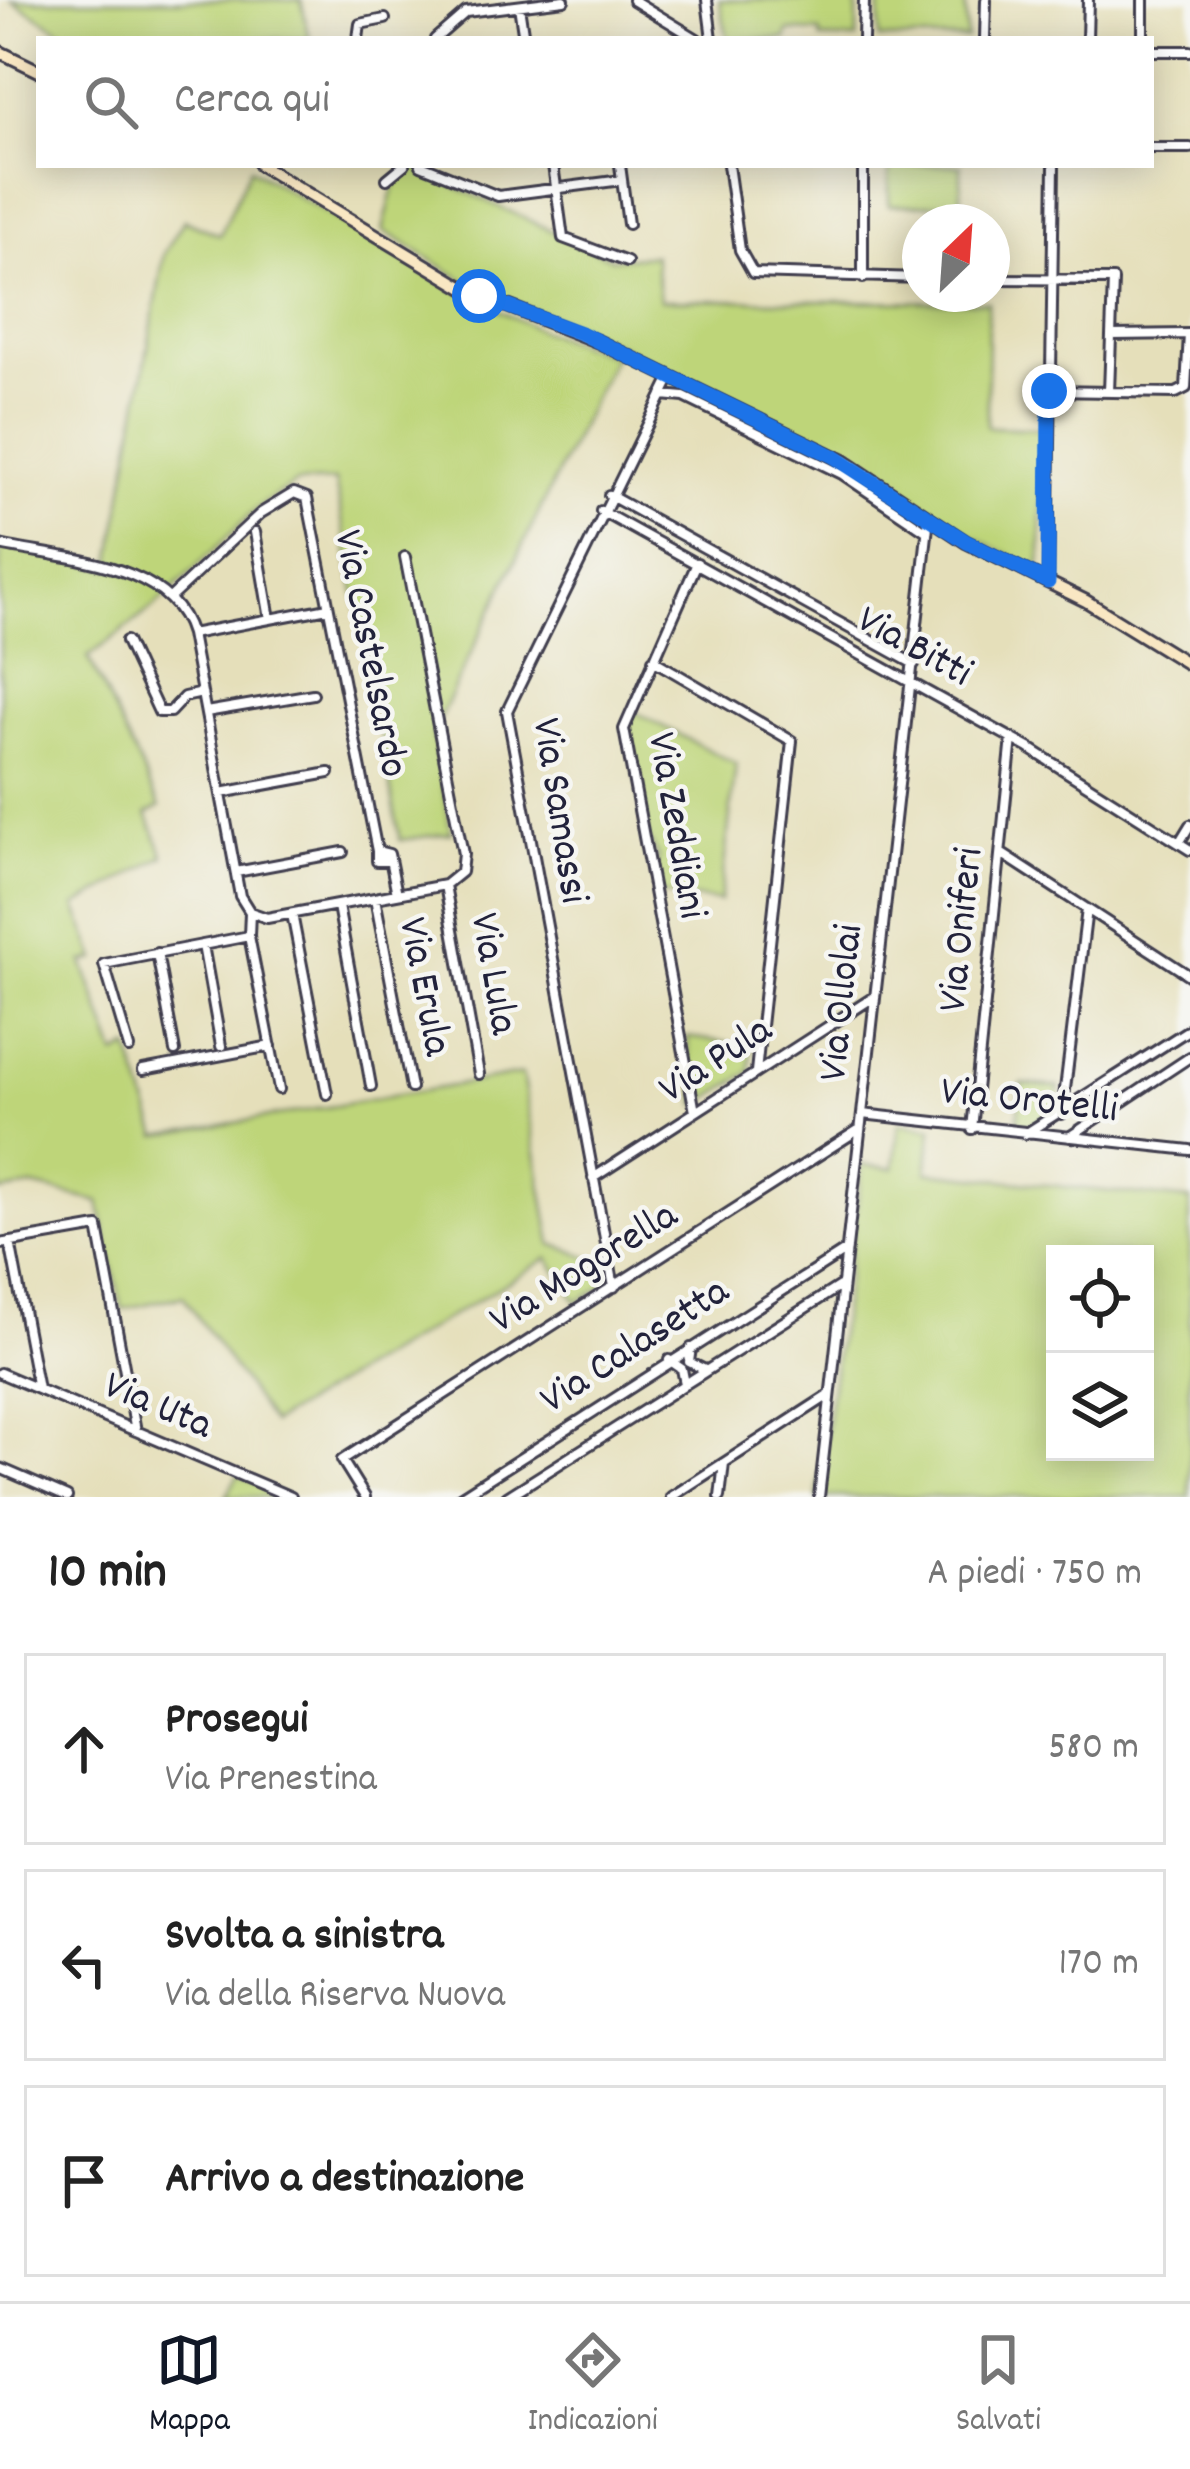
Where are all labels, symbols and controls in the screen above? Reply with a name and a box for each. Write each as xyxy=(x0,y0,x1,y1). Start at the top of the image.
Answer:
search box xyxy=(36,36,1154,168)
icon: search xyxy=(78,69,144,135)
text: Cerca qui xyxy=(174,70,330,134)
north arrow xyxy=(902,204,1010,312)
route start xyxy=(452,269,506,323)
route end xyxy=(1022,364,1076,418)
street label: Via Castelsardo xyxy=(315,525,421,783)
street label: Via Bitti xyxy=(844,593,982,705)
street label: Via Samassi xyxy=(513,714,601,908)
street label: Via Zeddiani xyxy=(628,728,720,924)
street label: Via Oniferi xyxy=(926,845,1002,1015)
street label: Via Lula xyxy=(451,909,531,1041)
street label: Via Erula xyxy=(379,913,465,1063)
street label: Via Ollolai xyxy=(806,922,882,1084)
street label: Via Pula xyxy=(649,1002,786,1121)
street label: Via Orotelli xyxy=(938,1064,1120,1142)
street label: Via Mogorella xyxy=(479,1188,692,1351)
map controls xyxy=(1046,1245,1154,1461)
button: locate xyxy=(1046,1245,1154,1353)
street label: Via Calasetta xyxy=(530,1264,743,1431)
button: layers xyxy=(1046,1353,1154,1461)
street label: Via Uta xyxy=(93,1358,222,1458)
text: 10 min xyxy=(48,1539,167,1611)
text: A piedi · 750 m xyxy=(927,1548,1142,1603)
text: Prosegui xyxy=(165,1690,308,1754)
icon: ahead xyxy=(51,1716,117,1782)
text: 580 m xyxy=(1048,1722,1139,1777)
text: Via Prenestina xyxy=(165,1754,377,1809)
text: Svolta a sinistra xyxy=(165,1906,443,1970)
icon: left xyxy=(51,1932,117,1998)
text: 170 m xyxy=(1059,1938,1139,1993)
text: Via della Riserva Nuova xyxy=(165,1970,505,2025)
icon: arrive xyxy=(51,2148,117,2214)
text: Arrivo a destinazione xyxy=(165,2149,524,2213)
tab: Mappa xyxy=(149,2327,230,2446)
tab: Indicazioni xyxy=(528,2327,658,2446)
tab: Salvati xyxy=(956,2327,1041,2446)

